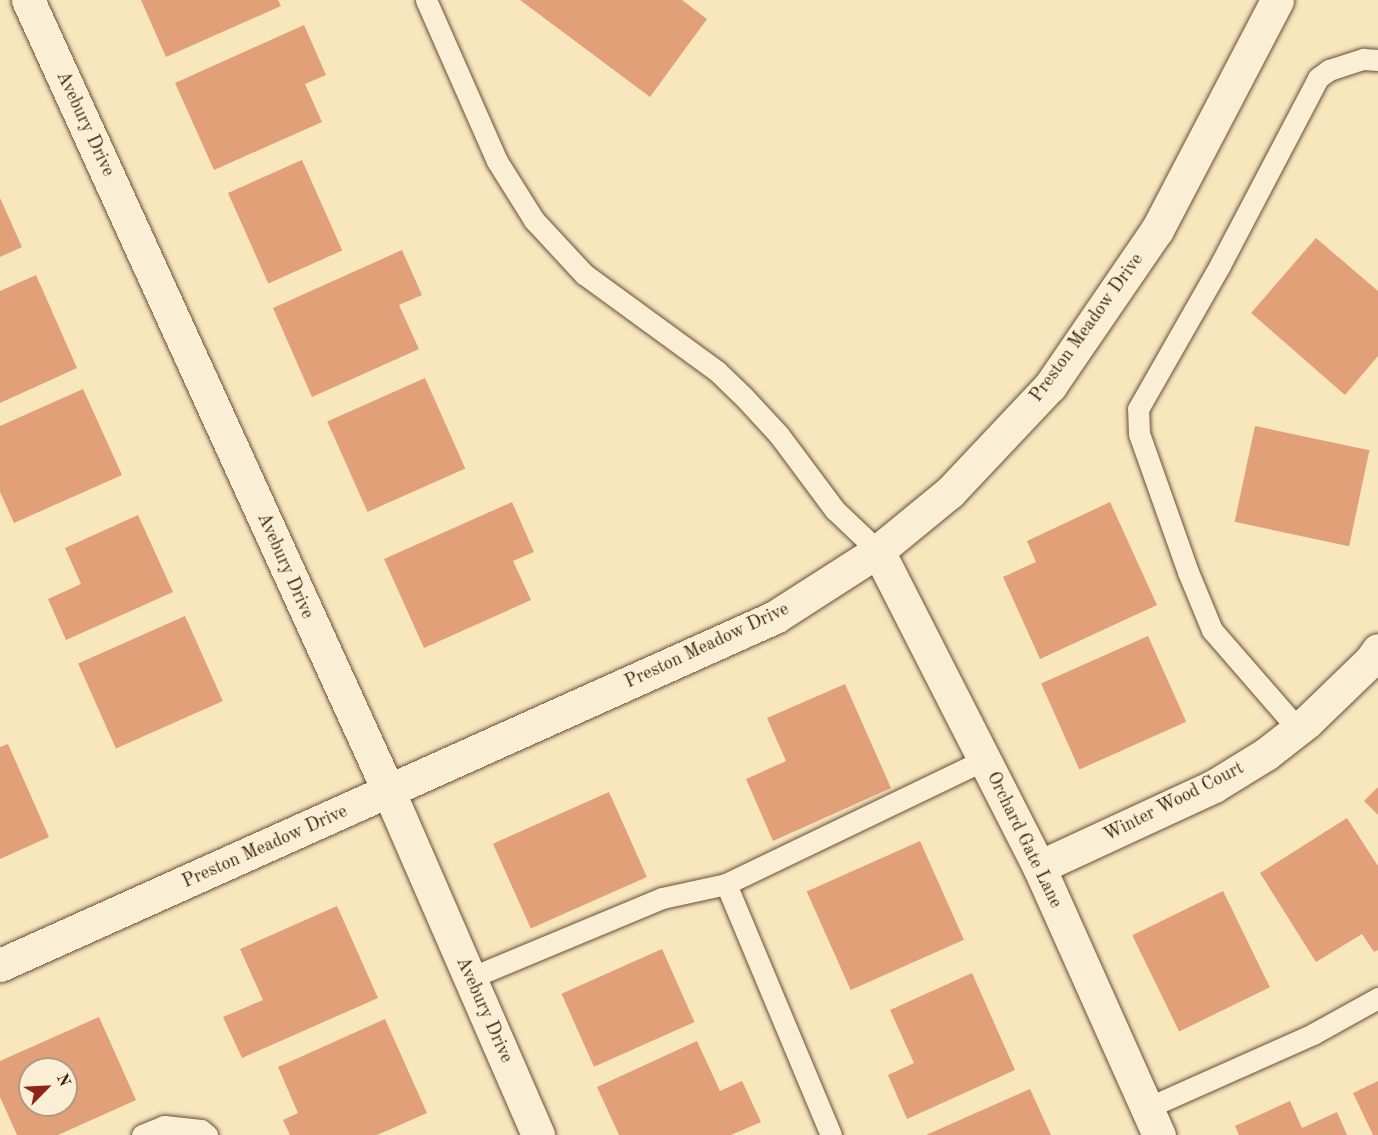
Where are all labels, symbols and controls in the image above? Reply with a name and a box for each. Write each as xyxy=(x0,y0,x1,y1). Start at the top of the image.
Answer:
street label: Avebury Drive xyxy=(51,68,119,180)
street label: Preston Meadow Drive xyxy=(1026,250,1148,406)
street label: Avebury Drive xyxy=(252,510,318,622)
street label: Preston Meadow Drive xyxy=(622,599,792,693)
street label: Winter Wood Court xyxy=(1100,757,1248,847)
street label: Orchard Gate Lane xyxy=(982,768,1066,912)
street label: Preston Meadow Drive xyxy=(179,801,351,893)
street label: Avebury Drive xyxy=(451,954,517,1066)
north arrow xyxy=(18,1057,78,1117)
text: N xyxy=(53,1072,72,1089)

